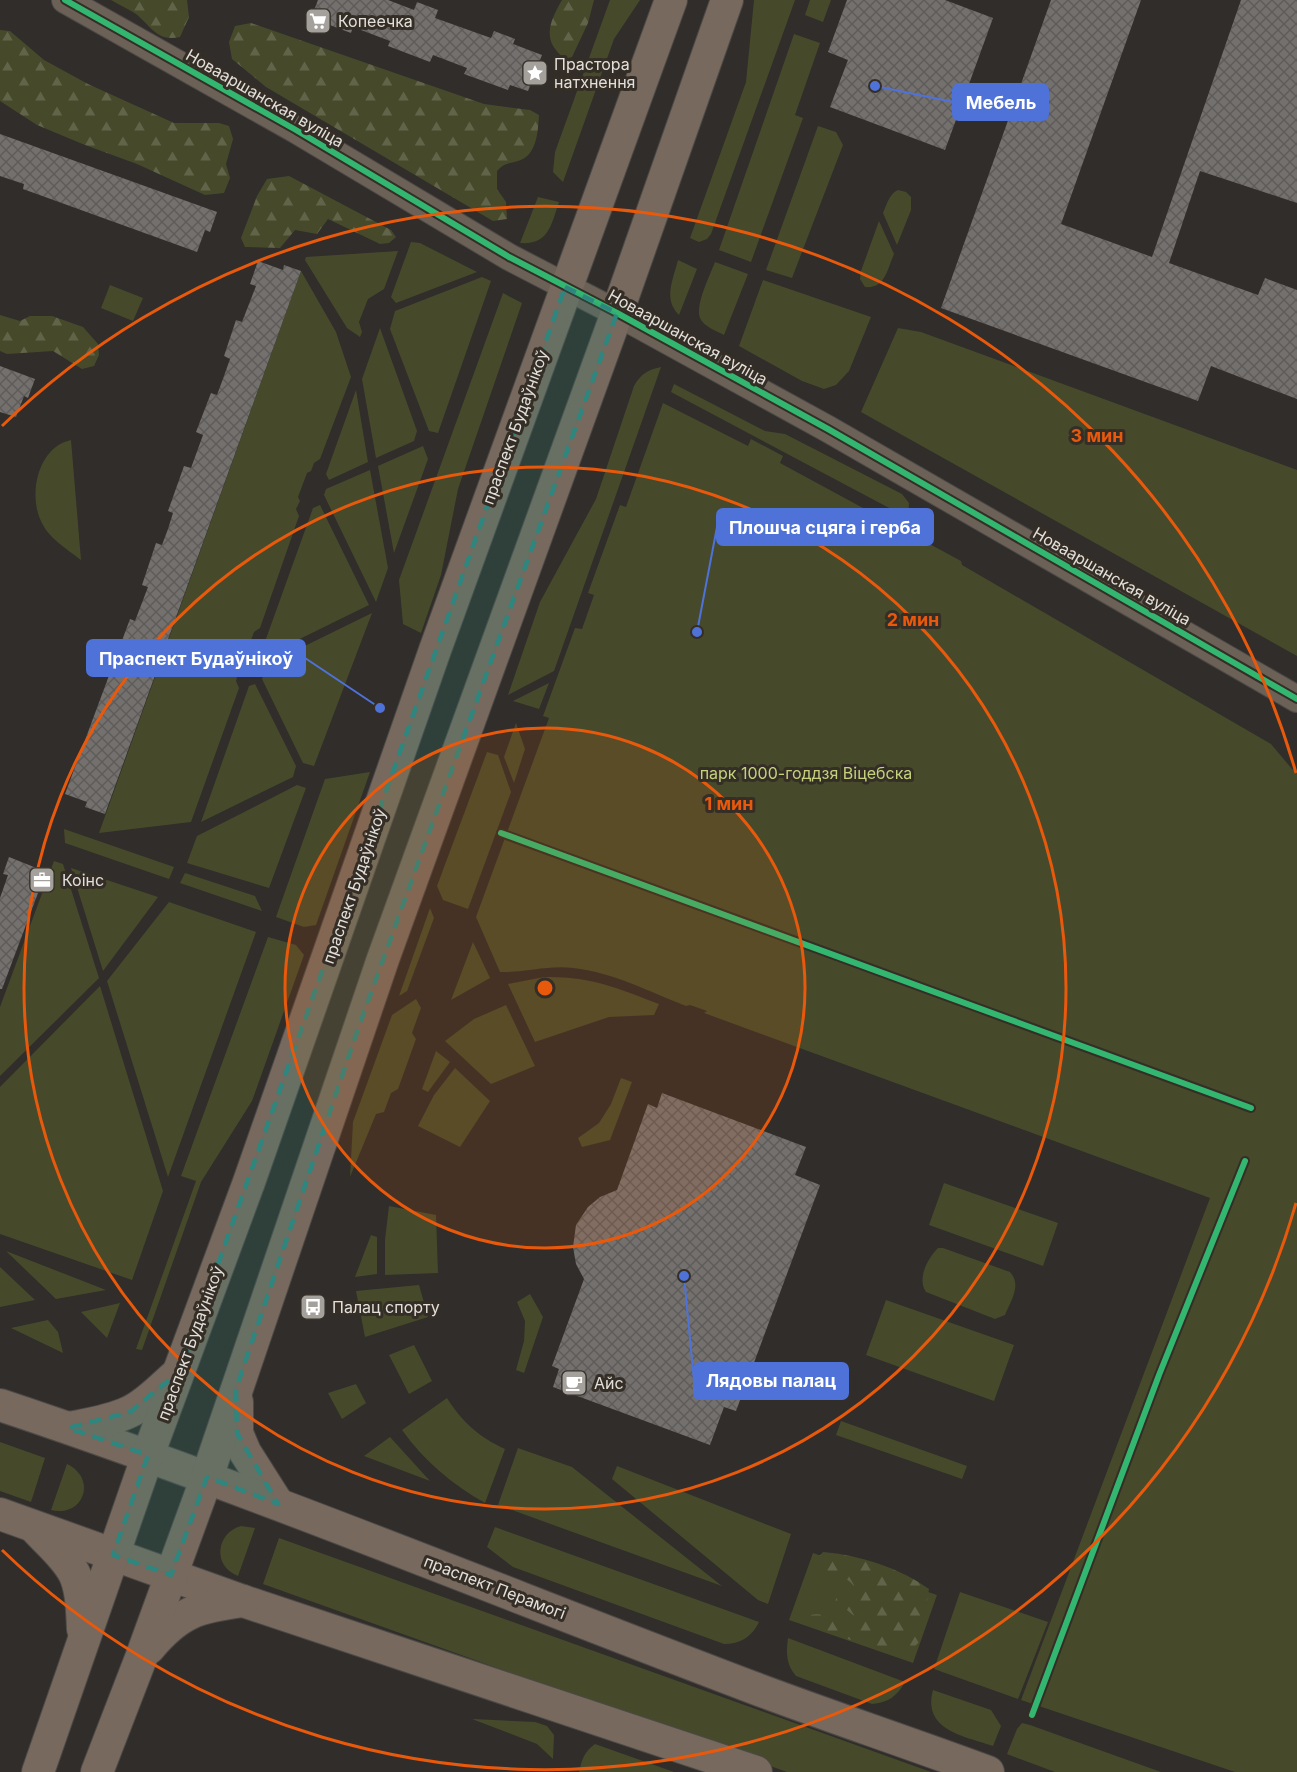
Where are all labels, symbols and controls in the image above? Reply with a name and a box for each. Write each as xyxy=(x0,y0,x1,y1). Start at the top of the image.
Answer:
supermarket icon: Копеечка xyxy=(303,6,333,36)
place label: Копеечка xyxy=(338,11,413,31)
street label: Новааршанская вуліца xyxy=(182,45,348,151)
place label: Прастора натхнення xyxy=(554,54,635,92)
place icon: Прастора натхнення xyxy=(520,58,550,88)
callout: Мебель xyxy=(953,84,1048,120)
text: Мебель xyxy=(966,92,1036,113)
street label: Новааршанская вуліца xyxy=(605,285,771,389)
street label: праспект Будаўнікоў xyxy=(478,347,552,507)
text: 3 мин xyxy=(1071,425,1123,446)
callout: Плошча сцяга і герба xyxy=(717,509,933,545)
text: Плошча сцяга і герба xyxy=(729,517,921,538)
street label: Новааршанская вуліца xyxy=(1029,523,1195,629)
text: 2 мин xyxy=(887,609,939,630)
callout: Праспект Будаўнікоў xyxy=(87,640,305,676)
text: Праспект Будаўнікоў xyxy=(99,648,293,669)
park label: парк 1000-годдзя Віцебска xyxy=(700,763,912,783)
text: 1 мин xyxy=(704,793,754,814)
street label: праспект Будаўнікоў xyxy=(318,806,390,966)
office icon: Коінс xyxy=(27,865,57,895)
place label: Коінс xyxy=(62,870,104,890)
centre of rings xyxy=(535,978,555,998)
street label: праспект Будаўнікоў xyxy=(153,1263,227,1423)
bus stop icon: Палац спорту xyxy=(298,1292,328,1322)
place label: Палац спорту xyxy=(332,1297,440,1317)
callout: Лядовы палац xyxy=(694,1363,848,1399)
cafe icon: Айс xyxy=(559,1368,589,1398)
text: Лядовы палац xyxy=(706,1370,837,1391)
place label: Айс xyxy=(594,1373,624,1393)
street label: праспект Перамогі xyxy=(421,1551,569,1623)

